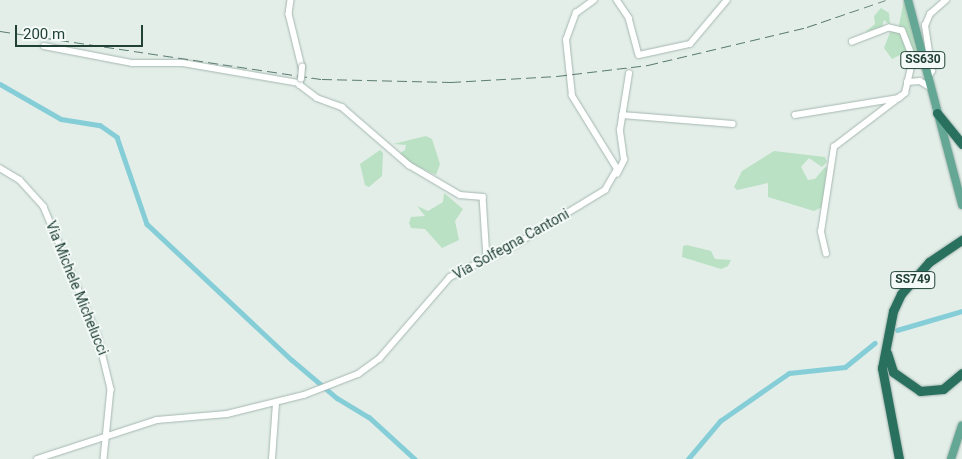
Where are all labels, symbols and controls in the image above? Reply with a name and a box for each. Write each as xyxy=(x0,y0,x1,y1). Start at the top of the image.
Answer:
scale bar xyxy=(18,15,145,47)
text: 200 m xyxy=(23,25,65,43)
road number: SS630 xyxy=(899,50,947,70)
street label: Via Solfegna Cantoni xyxy=(450,205,572,283)
street label: Via Michele Michelucci xyxy=(42,219,112,357)
road number: SS749 xyxy=(889,270,937,290)

